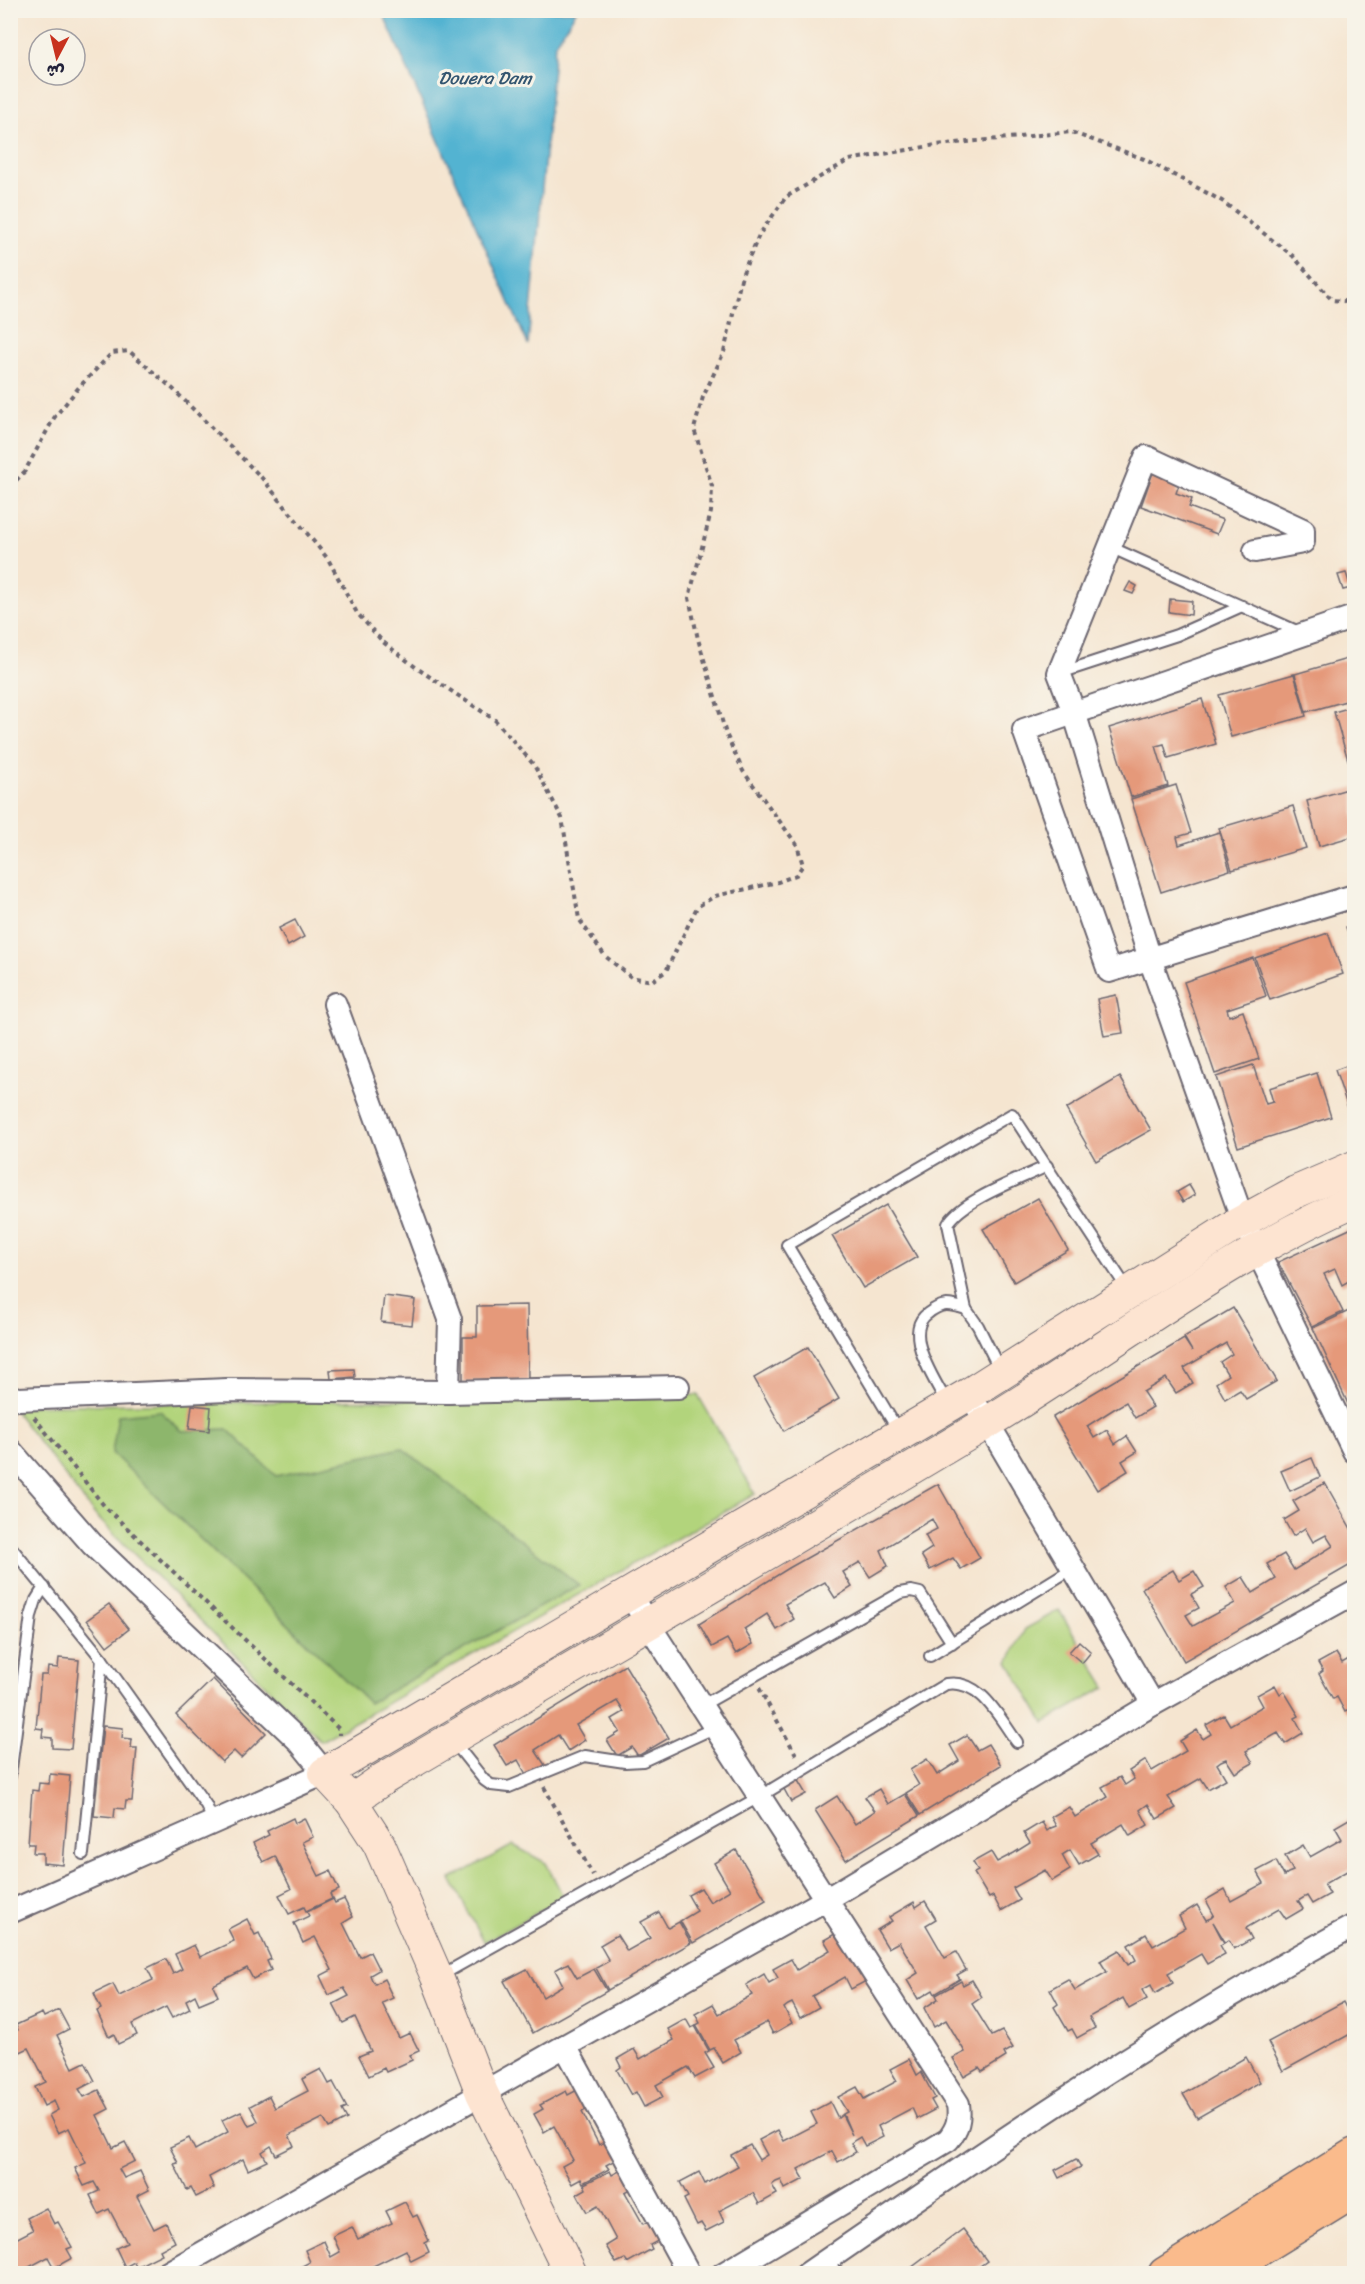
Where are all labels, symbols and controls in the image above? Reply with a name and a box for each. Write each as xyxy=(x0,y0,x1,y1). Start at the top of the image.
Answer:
north arrow xyxy=(27,27,87,87)
text: ش xyxy=(45,56,66,87)
water label: Douera Dam xyxy=(439,62,533,94)

